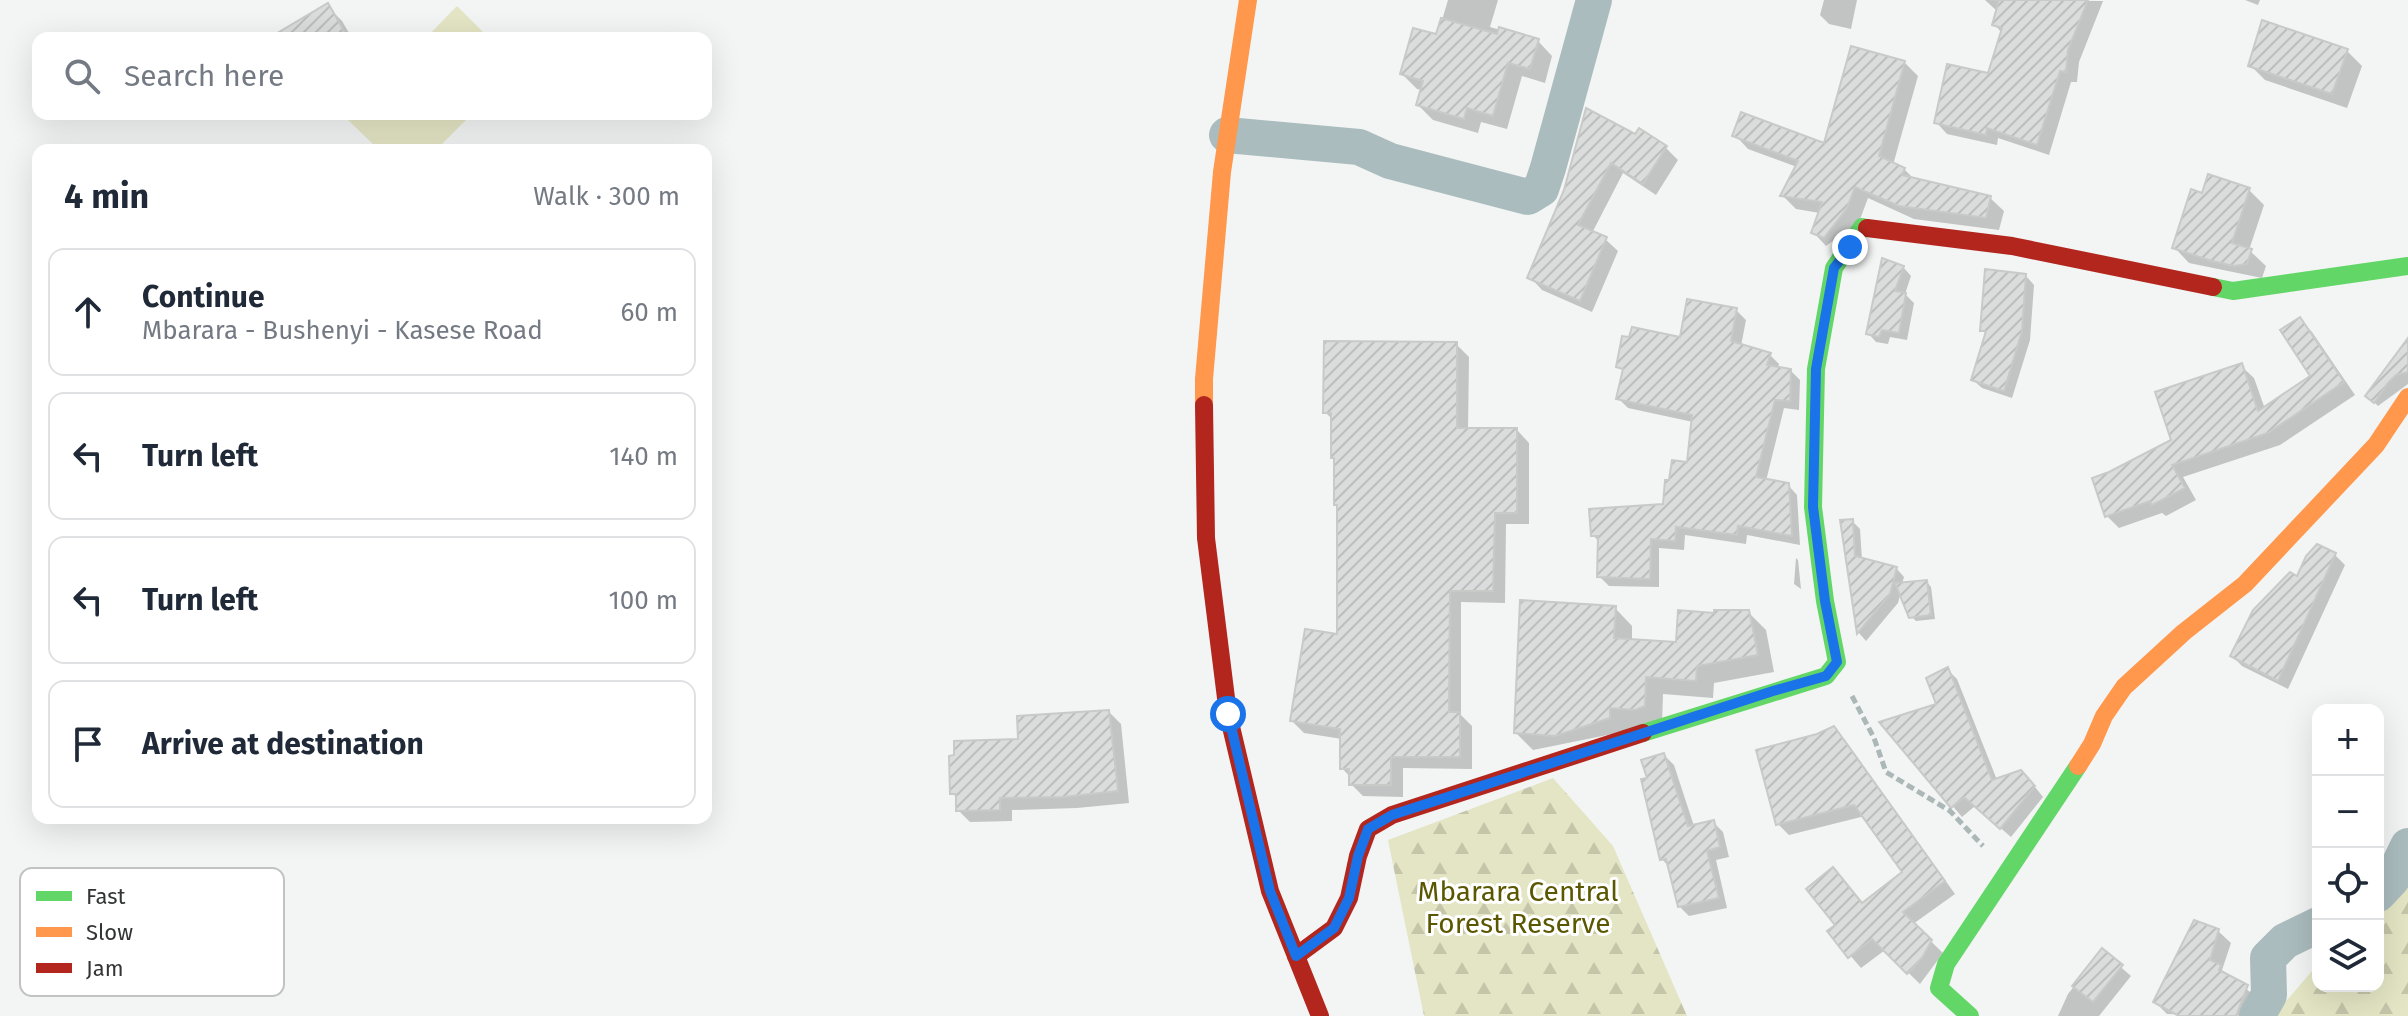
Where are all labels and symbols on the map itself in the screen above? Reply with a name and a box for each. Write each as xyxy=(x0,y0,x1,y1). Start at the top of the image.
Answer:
route end xyxy=(1832,229,1868,265)
route start xyxy=(1210,696,1246,732)
legend xyxy=(20,868,284,996)
park label: Mbarara Central Forest Reserve xyxy=(1418,875,1618,940)
text: Fast xyxy=(86,883,126,910)
text: Slow xyxy=(86,919,133,946)
text: Jam xyxy=(86,955,124,982)

